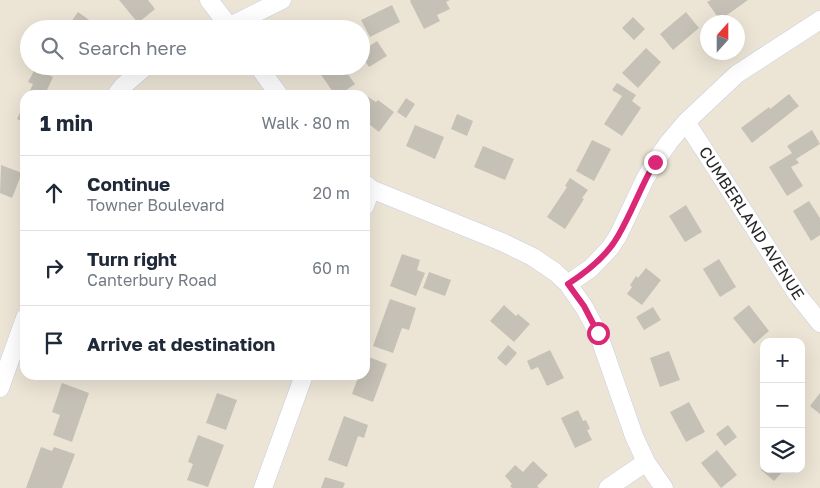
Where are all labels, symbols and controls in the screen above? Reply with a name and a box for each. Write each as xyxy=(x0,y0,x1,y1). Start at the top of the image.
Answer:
north arrow xyxy=(700,15,745,60)
search box xyxy=(20,20,370,75)
icon: search xyxy=(38,34,66,62)
text: Search here xyxy=(78,36,187,59)
text: 1 min xyxy=(40,110,93,136)
text: Walk · 80 m xyxy=(261,113,350,133)
street label: CUMBERLAND AVENUE xyxy=(695,143,809,303)
route end xyxy=(644,151,667,174)
text: Continue xyxy=(87,172,170,195)
icon: ahead xyxy=(40,179,68,207)
text: 20 m xyxy=(313,183,350,203)
text: Towner Boulevard xyxy=(87,195,225,215)
text: Turn right xyxy=(87,247,177,270)
icon: right xyxy=(40,254,68,282)
text: 60 m xyxy=(312,258,350,278)
text: Canterbury Road xyxy=(87,270,217,290)
route start xyxy=(587,322,610,345)
icon: arrive xyxy=(40,329,68,357)
text: Arrive at destination xyxy=(87,332,275,355)
map controls xyxy=(760,338,805,473)
button: + xyxy=(760,338,805,383)
button: − xyxy=(760,383,805,428)
button: layers xyxy=(760,428,805,473)

